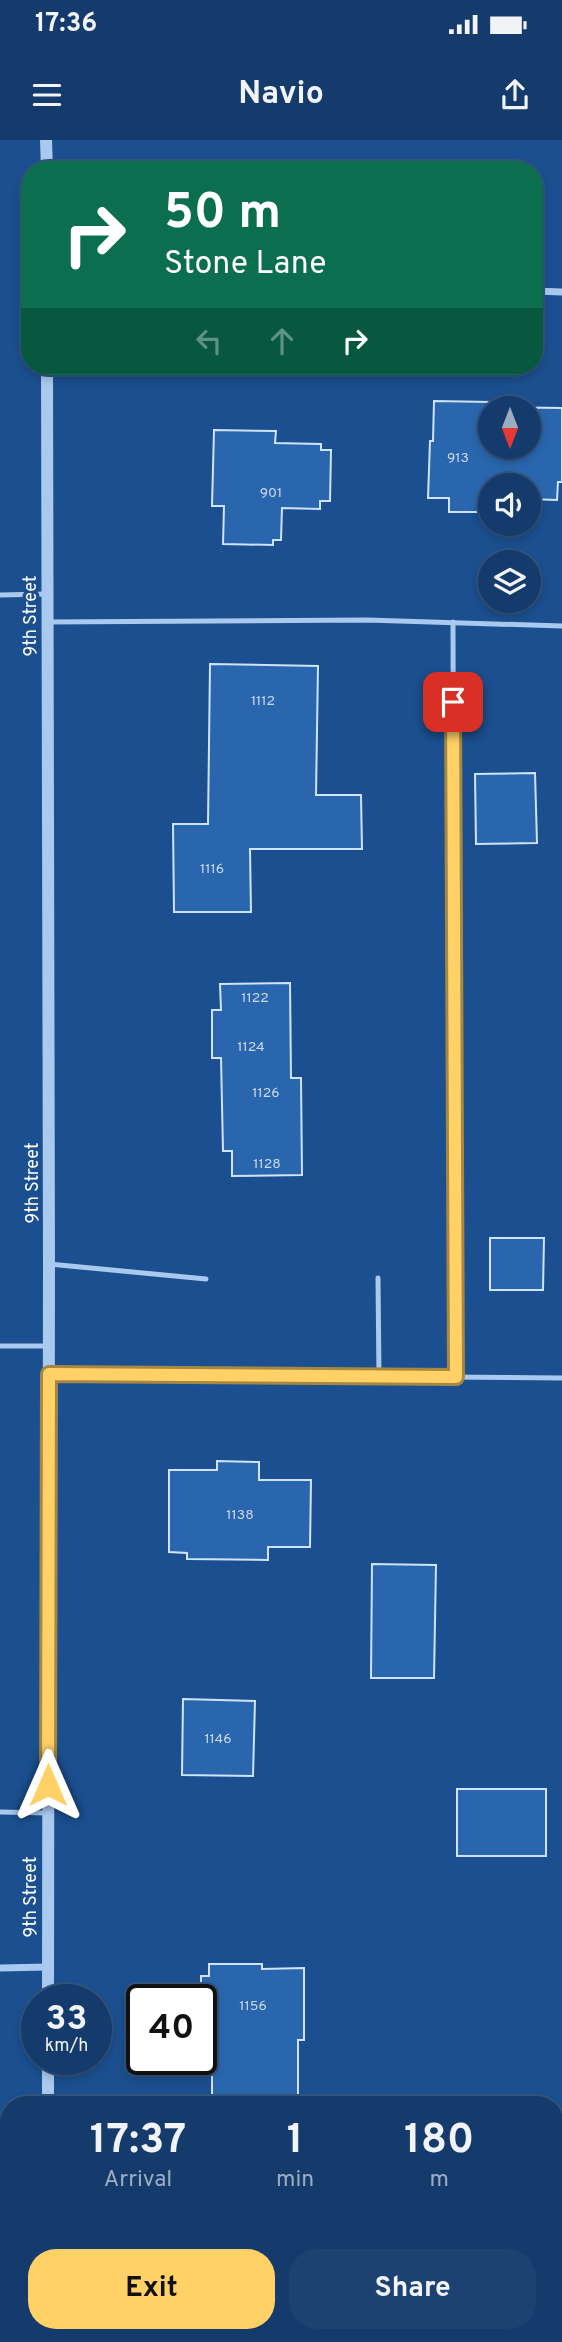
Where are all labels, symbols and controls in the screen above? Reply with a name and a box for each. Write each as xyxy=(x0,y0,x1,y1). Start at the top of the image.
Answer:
text: 17:36 xyxy=(35,8,97,41)
text: Navio xyxy=(238,75,324,115)
icon: menu xyxy=(28,76,66,114)
icon: share xyxy=(496,76,534,114)
text: 50 m xyxy=(164,184,281,246)
icon: right xyxy=(49,189,140,280)
text: Stone Lane xyxy=(164,245,326,285)
icon: left xyxy=(190,322,228,360)
icon: ahead xyxy=(263,322,301,360)
icon: right xyxy=(336,322,374,360)
north arrow xyxy=(478,396,541,458)
map controls xyxy=(478,396,541,613)
house number: 913 xyxy=(447,450,469,467)
button: sound xyxy=(478,473,541,536)
house number: 901 xyxy=(260,485,282,502)
button: layers xyxy=(478,550,541,613)
street label: 9th Street xyxy=(20,575,43,657)
pin xyxy=(423,672,483,732)
icon: arrive xyxy=(434,683,472,721)
house number: 1112 xyxy=(251,693,275,710)
house number: 1116 xyxy=(200,861,224,878)
house number: 1122 xyxy=(241,990,269,1007)
house number: 1124 xyxy=(237,1039,265,1056)
house number: 1126 xyxy=(252,1085,280,1102)
street label: 9th Street xyxy=(22,1142,45,1224)
house number: 1128 xyxy=(253,1156,281,1173)
house number: 1138 xyxy=(226,1507,254,1524)
house number: 1146 xyxy=(204,1731,232,1748)
position arrow xyxy=(11,1748,85,1822)
street label: 9th Street xyxy=(20,1856,43,1938)
speed limit sign: 40 xyxy=(126,1984,217,2075)
text: 33 xyxy=(46,1998,87,2042)
house number: 1156 xyxy=(239,1998,267,2015)
text: km/h xyxy=(45,2035,88,2058)
text: 17:37 xyxy=(90,2115,186,2168)
text: 1 xyxy=(287,2115,304,2168)
text: 180 xyxy=(404,2115,474,2168)
text: Arrival xyxy=(104,2166,172,2195)
text: min xyxy=(276,2166,314,2195)
text: m xyxy=(429,2166,449,2195)
button: Exit xyxy=(28,2249,275,2329)
button: Share xyxy=(289,2249,536,2329)

